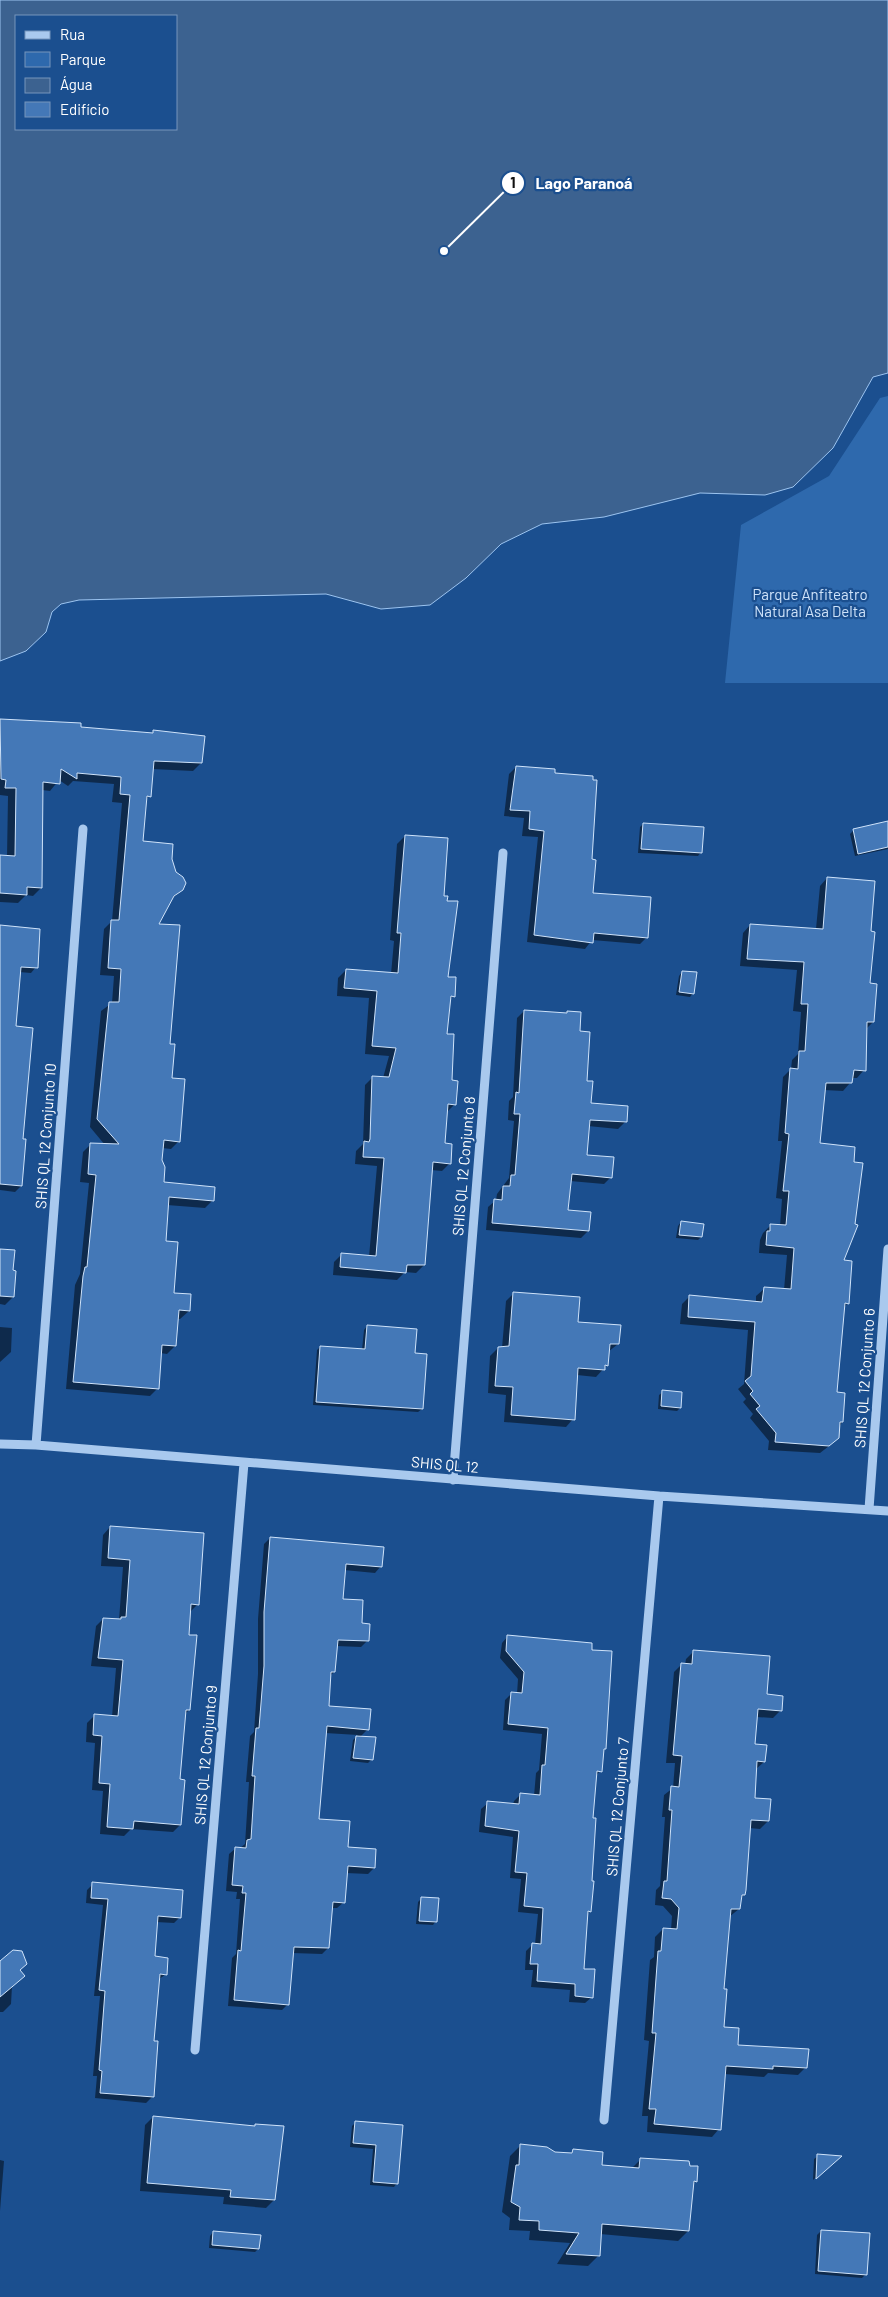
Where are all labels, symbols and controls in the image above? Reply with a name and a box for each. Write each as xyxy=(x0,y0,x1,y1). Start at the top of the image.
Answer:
legend xyxy=(15,15,178,130)
text: Rua xyxy=(60,25,85,43)
text: Parque xyxy=(60,50,106,68)
text: Água xyxy=(60,75,93,93)
text: Edifício xyxy=(60,100,109,118)
callout: Lago Paranoá xyxy=(501,168,643,199)
text: 1 xyxy=(510,173,516,191)
text: Lago Paranoá xyxy=(535,173,633,192)
park label: Parque Anfiteatro Natural Asa Delta xyxy=(752,585,868,620)
street label: SHIS QL 12 Conjunto 10 xyxy=(31,1063,59,1209)
street label: SHIS QL 12 Conjunto 8 xyxy=(448,1095,478,1236)
street label: SHIS QL 12 Conjunto 6 xyxy=(850,1307,878,1448)
street label: SHIS QL 12 xyxy=(411,1452,480,1476)
street label: SHIS QL 12 Conjunto 9 xyxy=(190,1684,220,1825)
street label: SHIS QL 12 Conjunto 7 xyxy=(602,1737,632,1877)

